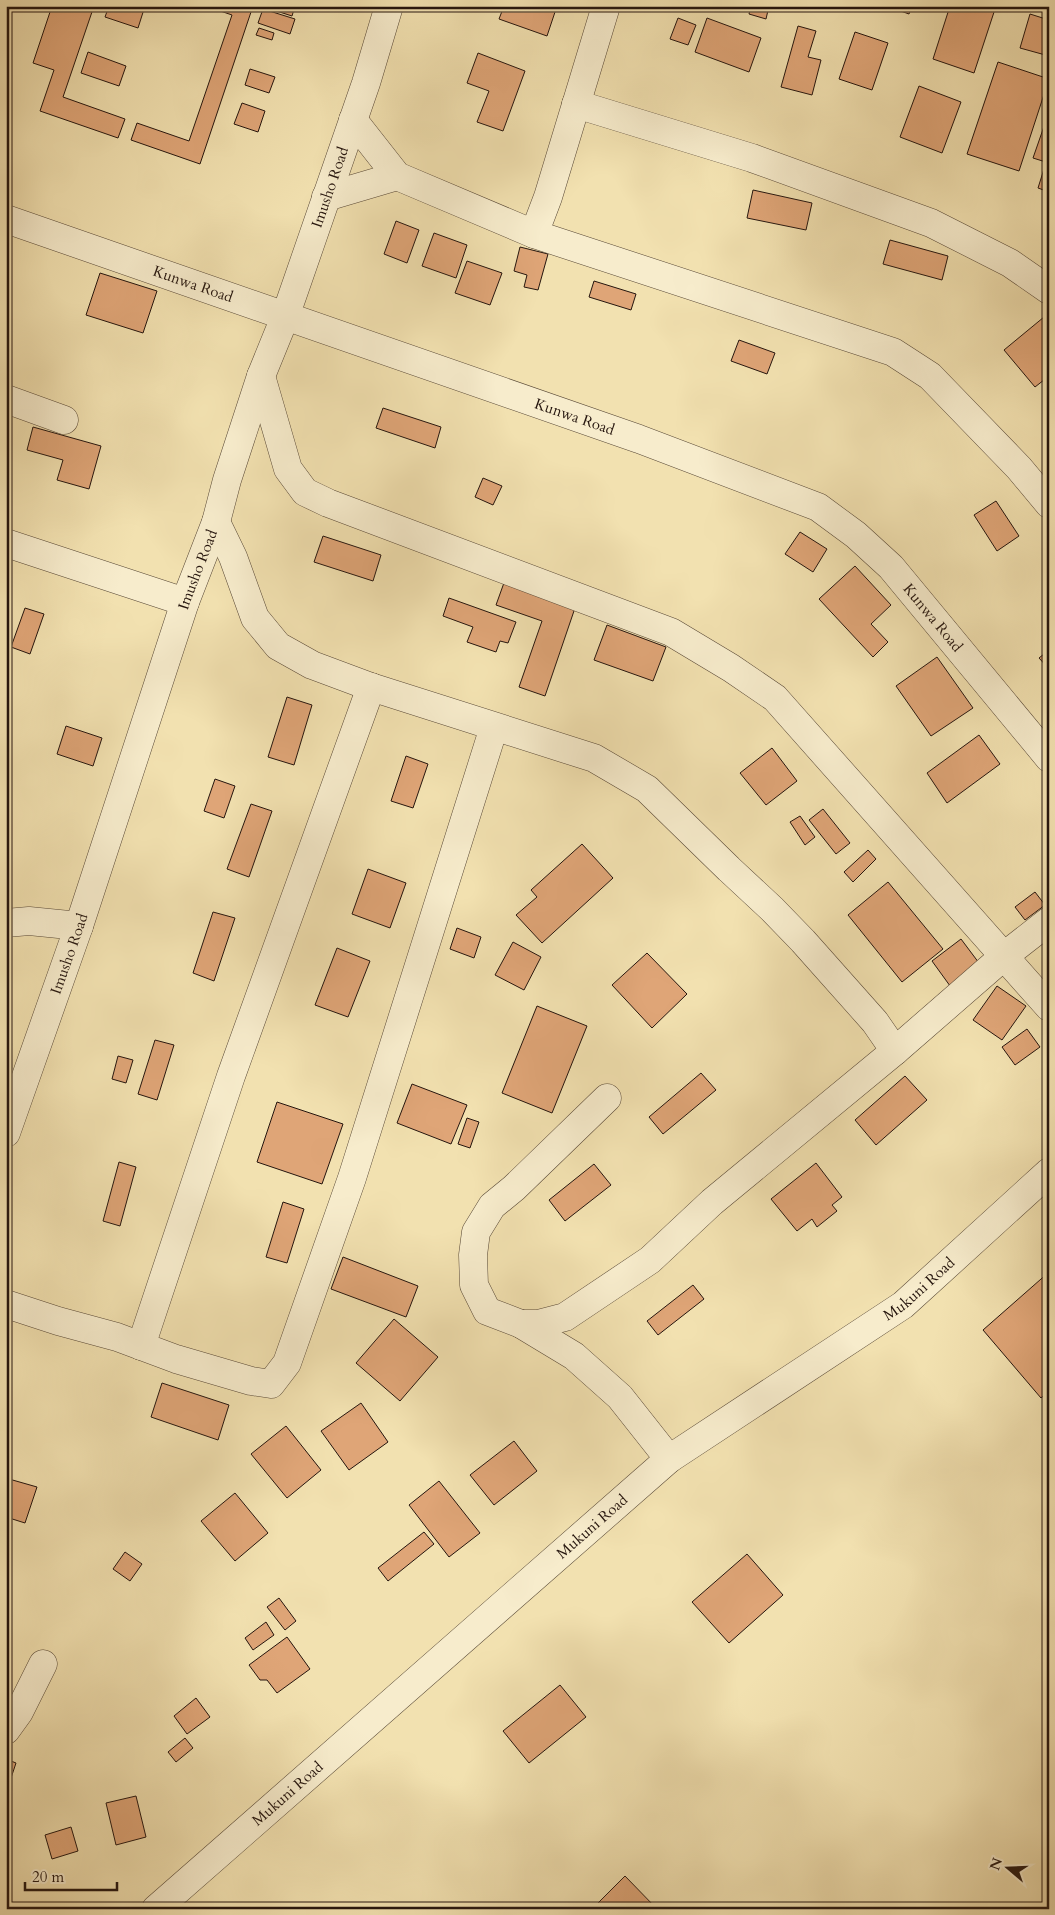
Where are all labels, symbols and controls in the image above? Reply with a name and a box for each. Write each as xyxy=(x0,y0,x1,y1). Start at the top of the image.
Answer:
street label: Imusho Road xyxy=(307,144,353,230)
street label: Kunwa Road xyxy=(150,261,236,307)
street label: Kunwa Road xyxy=(532,393,617,440)
street label: Imusho Road xyxy=(173,527,222,612)
street label: Kunwa Road xyxy=(899,579,967,656)
street label: Imusho Road xyxy=(46,911,92,997)
street label: Mukuni Road xyxy=(879,1253,959,1325)
street label: Mukuni Road xyxy=(552,1490,632,1563)
street label: Mukuni Road xyxy=(248,1757,327,1830)
north arrow xyxy=(982,1842,1032,1892)
text: N xyxy=(985,1855,1007,1873)
scale bar xyxy=(25,1860,118,1892)
text: 20 m xyxy=(32,1867,64,1887)

